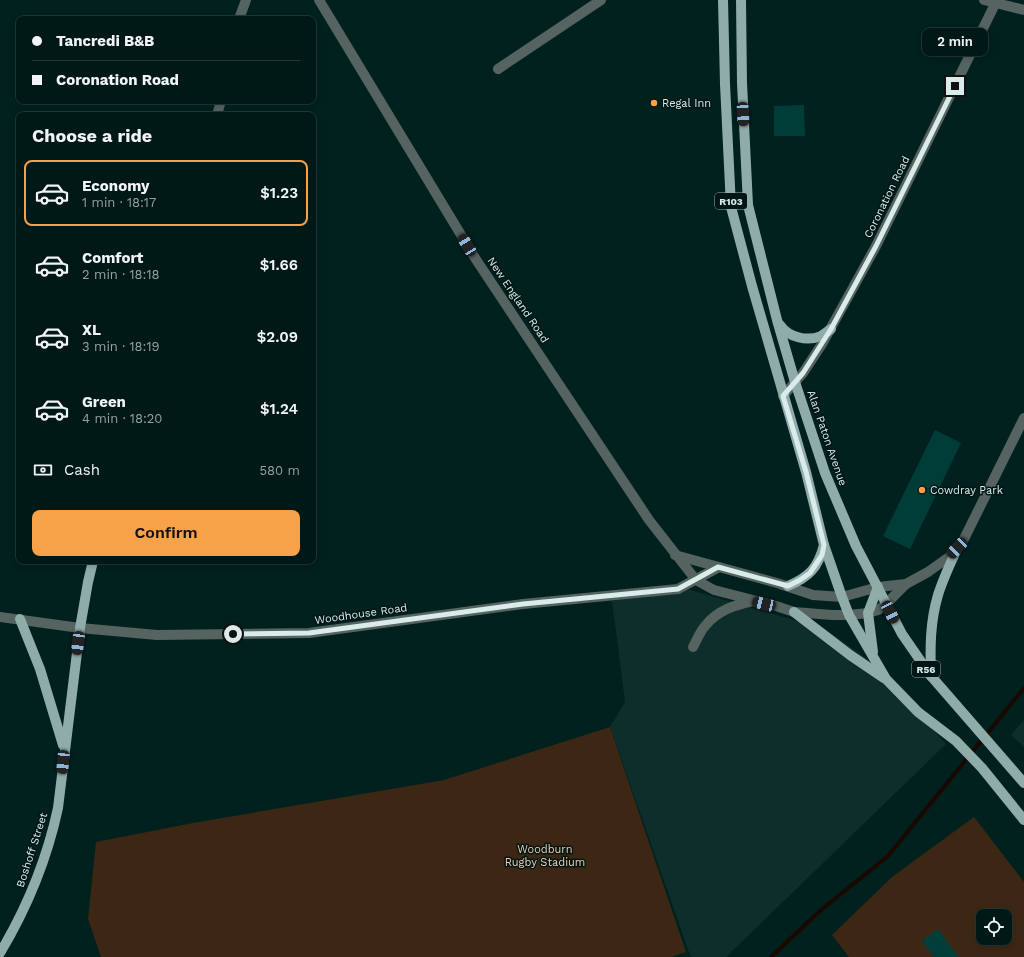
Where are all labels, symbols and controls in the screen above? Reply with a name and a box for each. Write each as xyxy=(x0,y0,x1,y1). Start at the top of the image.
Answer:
callout: 2 min xyxy=(922,28,988,56)
text: Tancredi B&B xyxy=(56,32,154,50)
text: 2 min xyxy=(937,34,973,49)
text: Coronation Road xyxy=(56,71,179,89)
route end xyxy=(946,77,964,95)
place label: Regal Inn xyxy=(662,97,711,110)
marker: Regal Inn xyxy=(649,98,659,108)
car xyxy=(736,102,750,126)
text: Choose a ride xyxy=(32,125,152,146)
street label: Coronation Road xyxy=(862,154,912,240)
icon: car xyxy=(34,175,70,211)
text: Economy xyxy=(82,177,149,195)
text: $1.23 xyxy=(260,184,298,202)
road number: R103 xyxy=(715,193,747,209)
text: 1 min · 18:17 xyxy=(82,195,156,210)
car xyxy=(456,232,478,258)
icon: car xyxy=(34,247,70,283)
text: Comfort xyxy=(82,249,143,267)
street label: New England Road xyxy=(485,255,551,345)
text: $1.66 xyxy=(260,256,298,274)
text: 2 min · 18:18 xyxy=(82,267,159,282)
icon: car xyxy=(34,319,70,355)
text: XL xyxy=(82,321,101,339)
text: $2.09 xyxy=(257,328,298,346)
text: 3 min · 18:19 xyxy=(82,339,159,354)
street label: Alan Paton Avenue xyxy=(805,388,849,488)
icon: car xyxy=(34,391,70,427)
text: Green xyxy=(82,393,126,411)
text: $1.24 xyxy=(260,400,298,418)
text: 4 min · 18:20 xyxy=(82,411,162,426)
icon: cash xyxy=(32,459,54,481)
text: Cash xyxy=(64,461,100,479)
text: 580 m xyxy=(260,463,300,478)
place label: Cowdray Park xyxy=(930,484,1003,497)
marker: Cowdray Park xyxy=(917,485,927,495)
button: Confirm xyxy=(32,510,300,556)
car xyxy=(944,535,970,561)
car xyxy=(751,595,777,613)
car xyxy=(879,599,901,625)
street label: Woodhouse Road xyxy=(314,601,408,627)
route start xyxy=(224,625,242,643)
car xyxy=(71,630,85,656)
road number: R56 xyxy=(912,661,940,677)
car xyxy=(56,750,70,774)
street label: Boshoff Street xyxy=(14,811,50,889)
park label: Woodburn Rugby Stadium xyxy=(505,843,585,869)
map controls xyxy=(976,909,1012,945)
button: locate xyxy=(976,909,1012,945)

